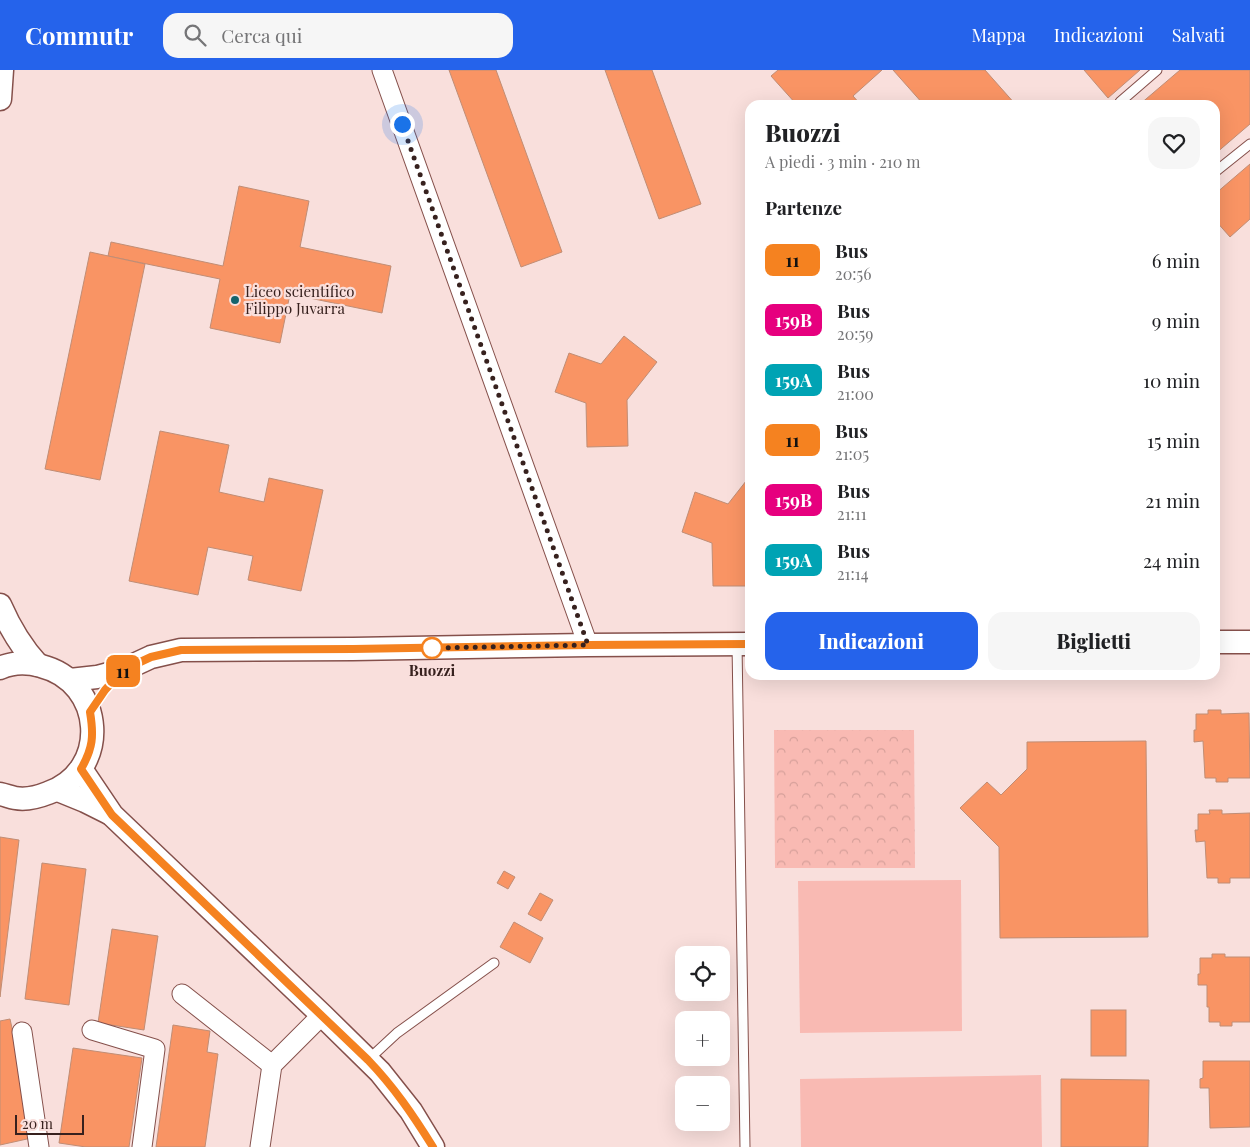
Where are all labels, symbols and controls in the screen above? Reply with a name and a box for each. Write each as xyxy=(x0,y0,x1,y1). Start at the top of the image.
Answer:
search box xyxy=(163,13,513,58)
text: Commutr xyxy=(25,19,133,51)
icon: search xyxy=(181,21,209,49)
text: Cerca qui xyxy=(221,22,302,48)
text: Mappa xyxy=(971,23,1026,47)
text: Indicazioni xyxy=(1054,23,1144,47)
text: Salvati xyxy=(1172,23,1225,47)
your location xyxy=(390,112,415,137)
text: Buozzi xyxy=(765,116,840,148)
button: heart xyxy=(1148,117,1200,169)
text: A piedi · 3 min · 210 m xyxy=(765,151,921,172)
text: Partenze xyxy=(765,194,842,220)
text: Bus xyxy=(835,237,868,263)
text: 6 min xyxy=(1152,247,1200,273)
text: 11 xyxy=(786,248,799,272)
text: 20:56 xyxy=(835,263,871,284)
place label: Liceo scientifico Filippo Juvarra xyxy=(245,281,355,318)
marker: Liceo scientifico Filippo Juvarra xyxy=(229,294,241,306)
text: Bus xyxy=(837,297,870,323)
text: 9 min xyxy=(1152,307,1200,333)
text: 159B xyxy=(775,308,812,332)
text: 20:59 xyxy=(837,323,873,344)
text: Bus xyxy=(837,357,870,383)
text: 10 min xyxy=(1143,367,1200,393)
text: 159A xyxy=(775,368,812,392)
text: 21:00 xyxy=(837,383,874,404)
text: Bus xyxy=(835,417,868,443)
text: 15 min xyxy=(1147,427,1200,453)
text: 11 xyxy=(786,428,799,452)
text: 21:05 xyxy=(835,443,869,464)
text: Bus xyxy=(837,477,870,503)
text: 21 min xyxy=(1145,487,1200,513)
text: 159B xyxy=(775,488,812,512)
text: 21:11 xyxy=(837,503,867,524)
text: Bus xyxy=(837,537,870,563)
text: 24 min xyxy=(1143,547,1200,573)
text: 159A xyxy=(775,548,812,572)
text: 21:14 xyxy=(837,563,869,584)
button: Indicazioni xyxy=(765,612,978,670)
button: Biglietti xyxy=(988,612,1200,670)
marker: Buozzi xyxy=(421,637,443,659)
line badge: 11 xyxy=(100,655,146,687)
text: 11 xyxy=(116,659,130,683)
place label: Buozzi xyxy=(409,660,456,680)
map controls xyxy=(675,946,730,1131)
button: locate xyxy=(675,946,730,1001)
button: + xyxy=(675,1011,730,1066)
button: − xyxy=(675,1076,730,1131)
scale bar xyxy=(15,1112,84,1135)
text: 20 m xyxy=(22,1114,53,1133)

